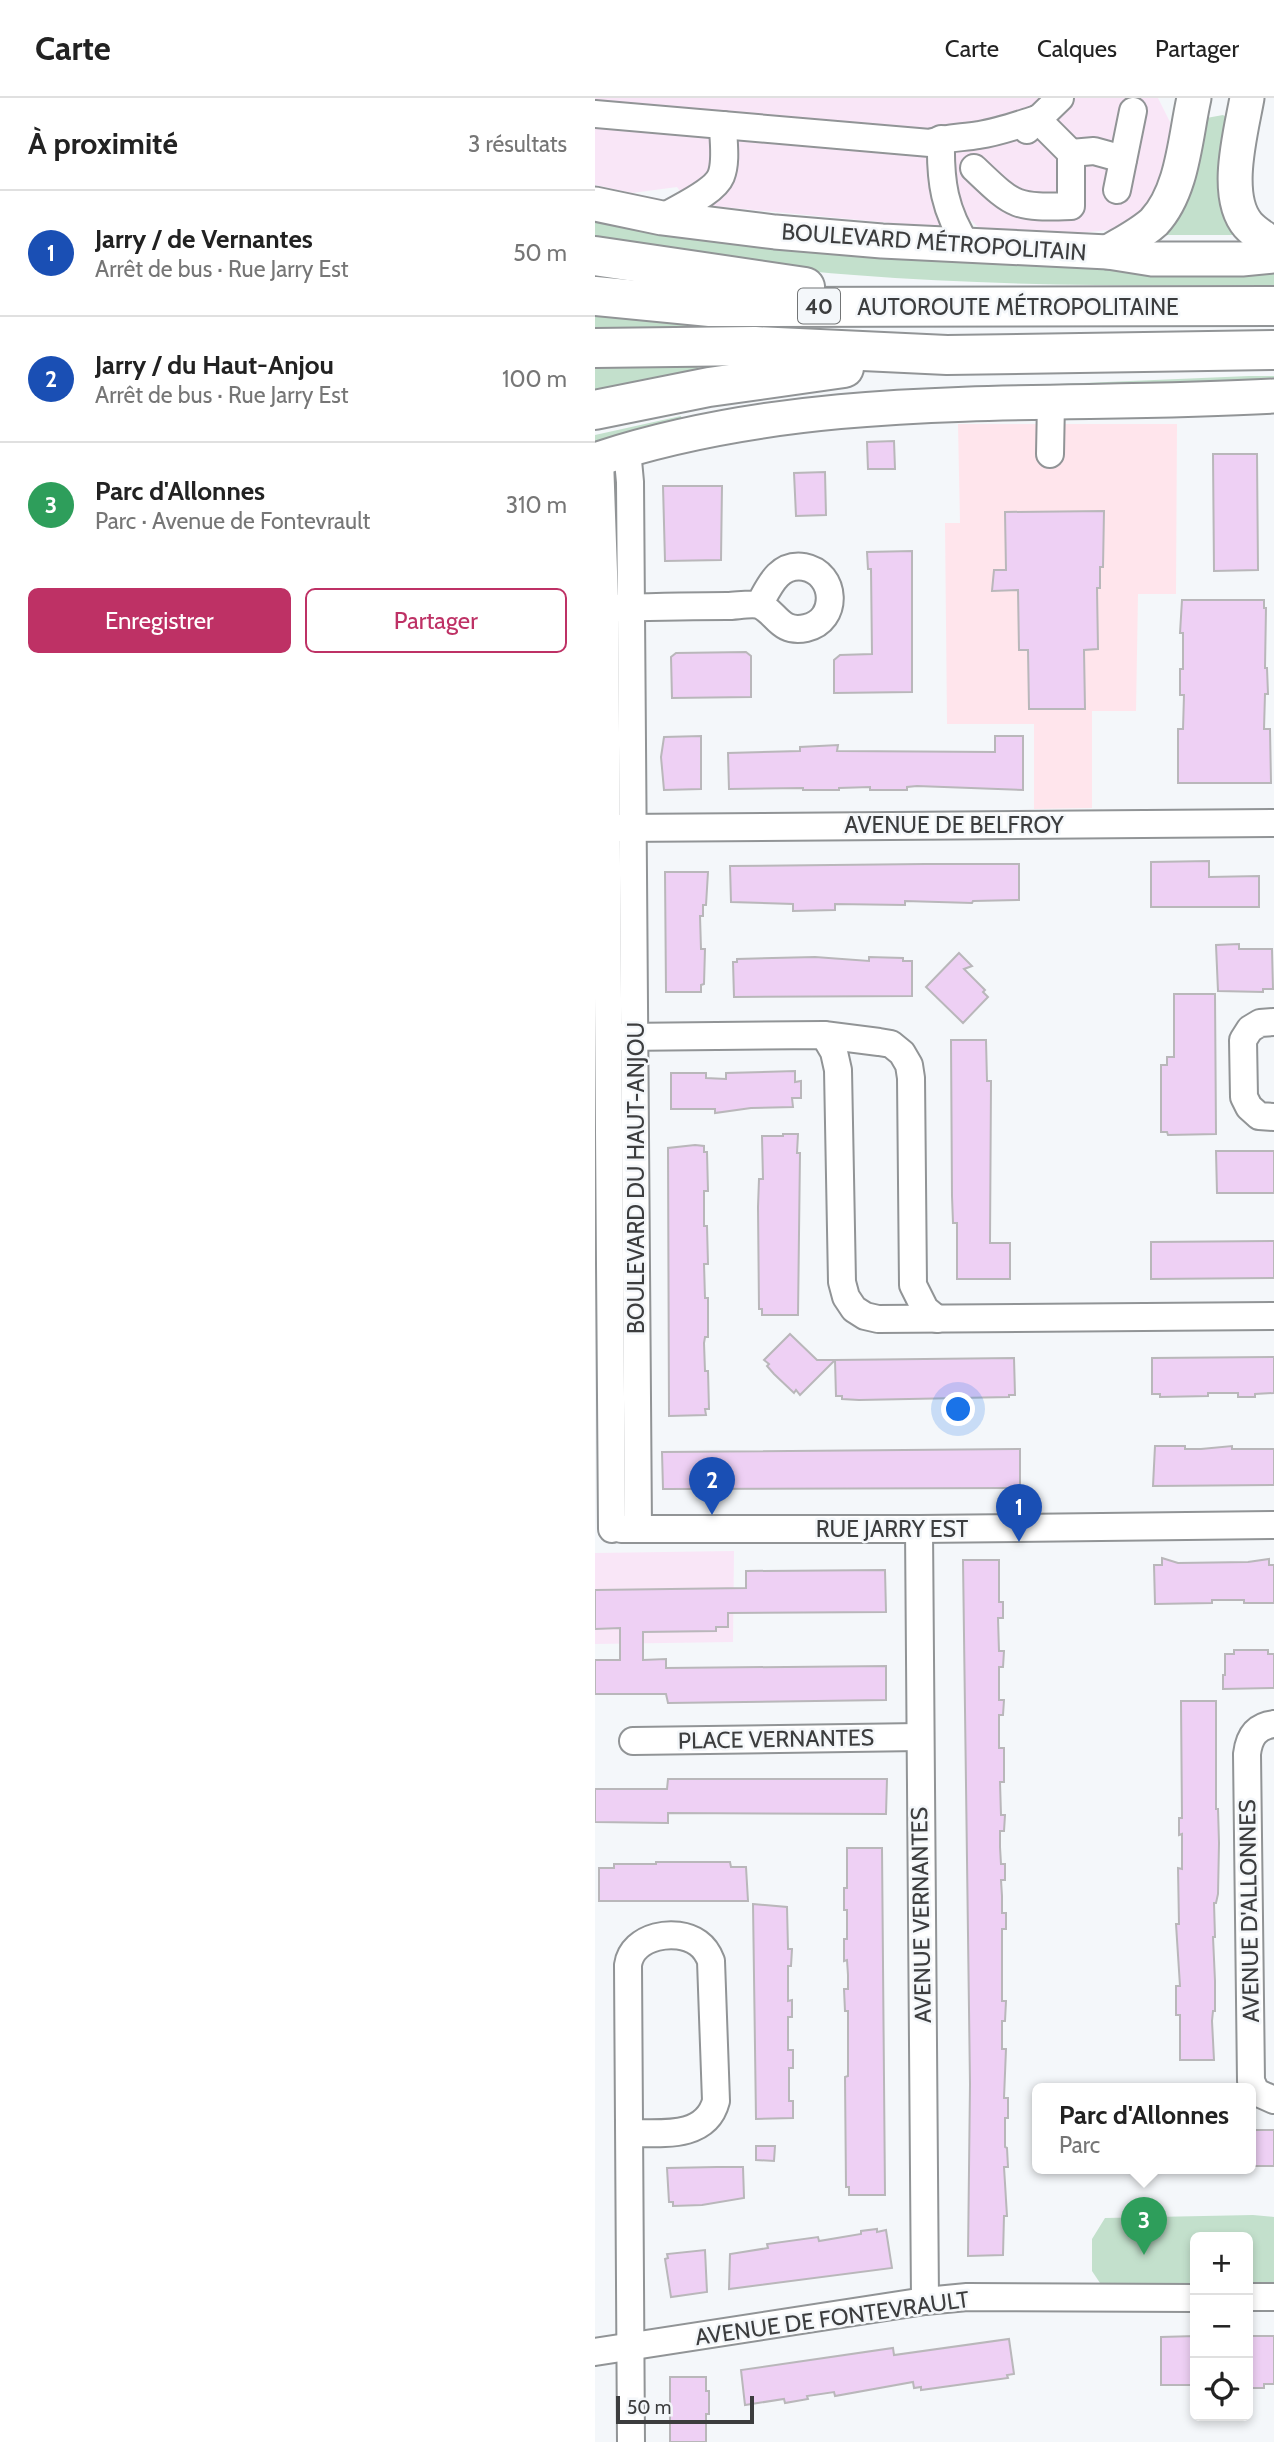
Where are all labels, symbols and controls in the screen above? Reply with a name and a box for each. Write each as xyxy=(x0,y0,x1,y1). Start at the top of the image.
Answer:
text: Carte xyxy=(35,28,111,68)
text: Carte xyxy=(945,34,999,63)
text: Calques xyxy=(1037,34,1117,63)
text: Partager xyxy=(1155,34,1239,63)
text: À proximité xyxy=(28,125,178,162)
text: 3 résultats xyxy=(468,130,567,158)
street label: BOULEVARD MÉTROPOLITAIN xyxy=(780,216,1088,267)
text: Jarry / de Vernantes xyxy=(95,223,313,255)
text: 1 xyxy=(47,239,55,267)
text: 50 m xyxy=(513,239,567,267)
text: Arrêt de bus · Rue Jarry Est xyxy=(95,255,348,283)
road number: 40 xyxy=(798,288,840,324)
street label: AUTOROUTE MÉTROPOLITAINE xyxy=(857,292,1179,321)
text: Jarry / du Haut-Anjou xyxy=(95,349,334,381)
text: 2 xyxy=(45,365,57,393)
text: 100 m xyxy=(502,365,567,393)
text: Arrêt de bus · Rue Jarry Est xyxy=(95,381,348,409)
text: Parc d'Allonnes xyxy=(95,475,265,507)
text: 3 xyxy=(45,491,57,519)
text: 310 m xyxy=(506,491,567,519)
text: Parc · Avenue de Fontevrault xyxy=(95,507,370,535)
button: Enregistrer xyxy=(28,588,291,653)
button: Partager xyxy=(305,588,567,653)
street label: AVENUE DE BELFROY xyxy=(844,811,1065,839)
street label: BOULEVARD DU HAUT-ANJOU xyxy=(622,1022,650,1334)
your location xyxy=(941,1392,975,1426)
pin: 2 xyxy=(689,1457,735,1515)
pin: 1 xyxy=(996,1484,1042,1542)
street label: RUE JARRY EST xyxy=(816,1515,968,1543)
street label: PLACE VERNANTES xyxy=(678,1723,874,1755)
street label: AVENUE D'ALLONNES xyxy=(1233,1799,1265,2023)
street label: AVENUE VERNANTES xyxy=(905,1807,937,2023)
popup xyxy=(1032,2083,1256,2174)
text: Parc d'Allonnes xyxy=(1059,2099,1229,2131)
text: Parc xyxy=(1059,2131,1100,2159)
pin: 3 xyxy=(1121,2197,1167,2255)
map controls xyxy=(1190,2232,1253,2421)
button: + xyxy=(1190,2232,1253,2295)
street label: AVENUE DE FONTEVRAULT xyxy=(693,2285,971,2351)
button: − xyxy=(1190,2295,1253,2358)
button: locate xyxy=(1190,2358,1253,2421)
scale bar xyxy=(616,2393,754,2425)
text: 50 m xyxy=(627,2396,671,2419)

